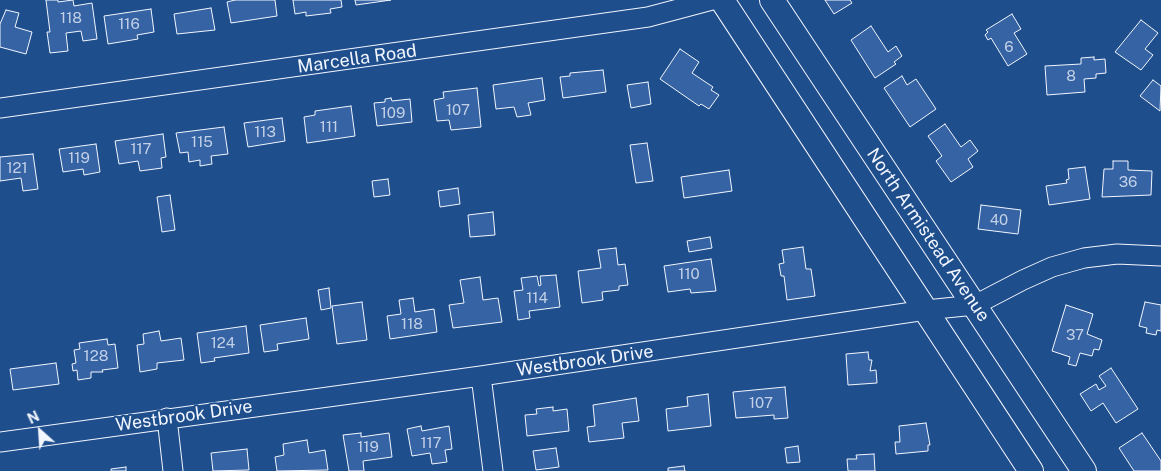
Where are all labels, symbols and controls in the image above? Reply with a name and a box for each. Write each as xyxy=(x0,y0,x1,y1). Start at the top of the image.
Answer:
house number: 118 xyxy=(60,9,82,27)
house number: 116 xyxy=(118,15,140,33)
house number: 6 xyxy=(1004,38,1014,56)
street label: Marcella Road xyxy=(296,40,418,78)
house number: 8 xyxy=(1066,67,1076,85)
house number: 107 xyxy=(446,101,470,119)
house number: 109 xyxy=(381,104,405,122)
house number: 111 xyxy=(320,118,338,136)
house number: 113 xyxy=(254,123,276,141)
house number: 115 xyxy=(191,133,213,151)
house number: 117 xyxy=(130,140,152,158)
street label: North Armistead Avenue xyxy=(862,144,994,326)
house number: 119 xyxy=(68,149,90,167)
house number: 121 xyxy=(6,159,28,177)
house number: 36 xyxy=(1119,173,1137,191)
house number: 40 xyxy=(990,211,1008,229)
house number: 110 xyxy=(678,265,700,283)
house number: 114 xyxy=(526,289,548,307)
house number: 118 xyxy=(401,315,423,333)
house number: 37 xyxy=(1066,326,1084,344)
house number: 124 xyxy=(211,334,235,352)
street label: Westbrook Drive xyxy=(515,341,655,381)
house number: 128 xyxy=(84,347,108,365)
house number: 107 xyxy=(749,394,773,412)
street label: Westbrook Drive xyxy=(114,396,254,436)
north arrow xyxy=(15,406,65,456)
text: N xyxy=(25,408,42,427)
house number: 117 xyxy=(420,434,442,452)
house number: 119 xyxy=(357,438,379,456)

